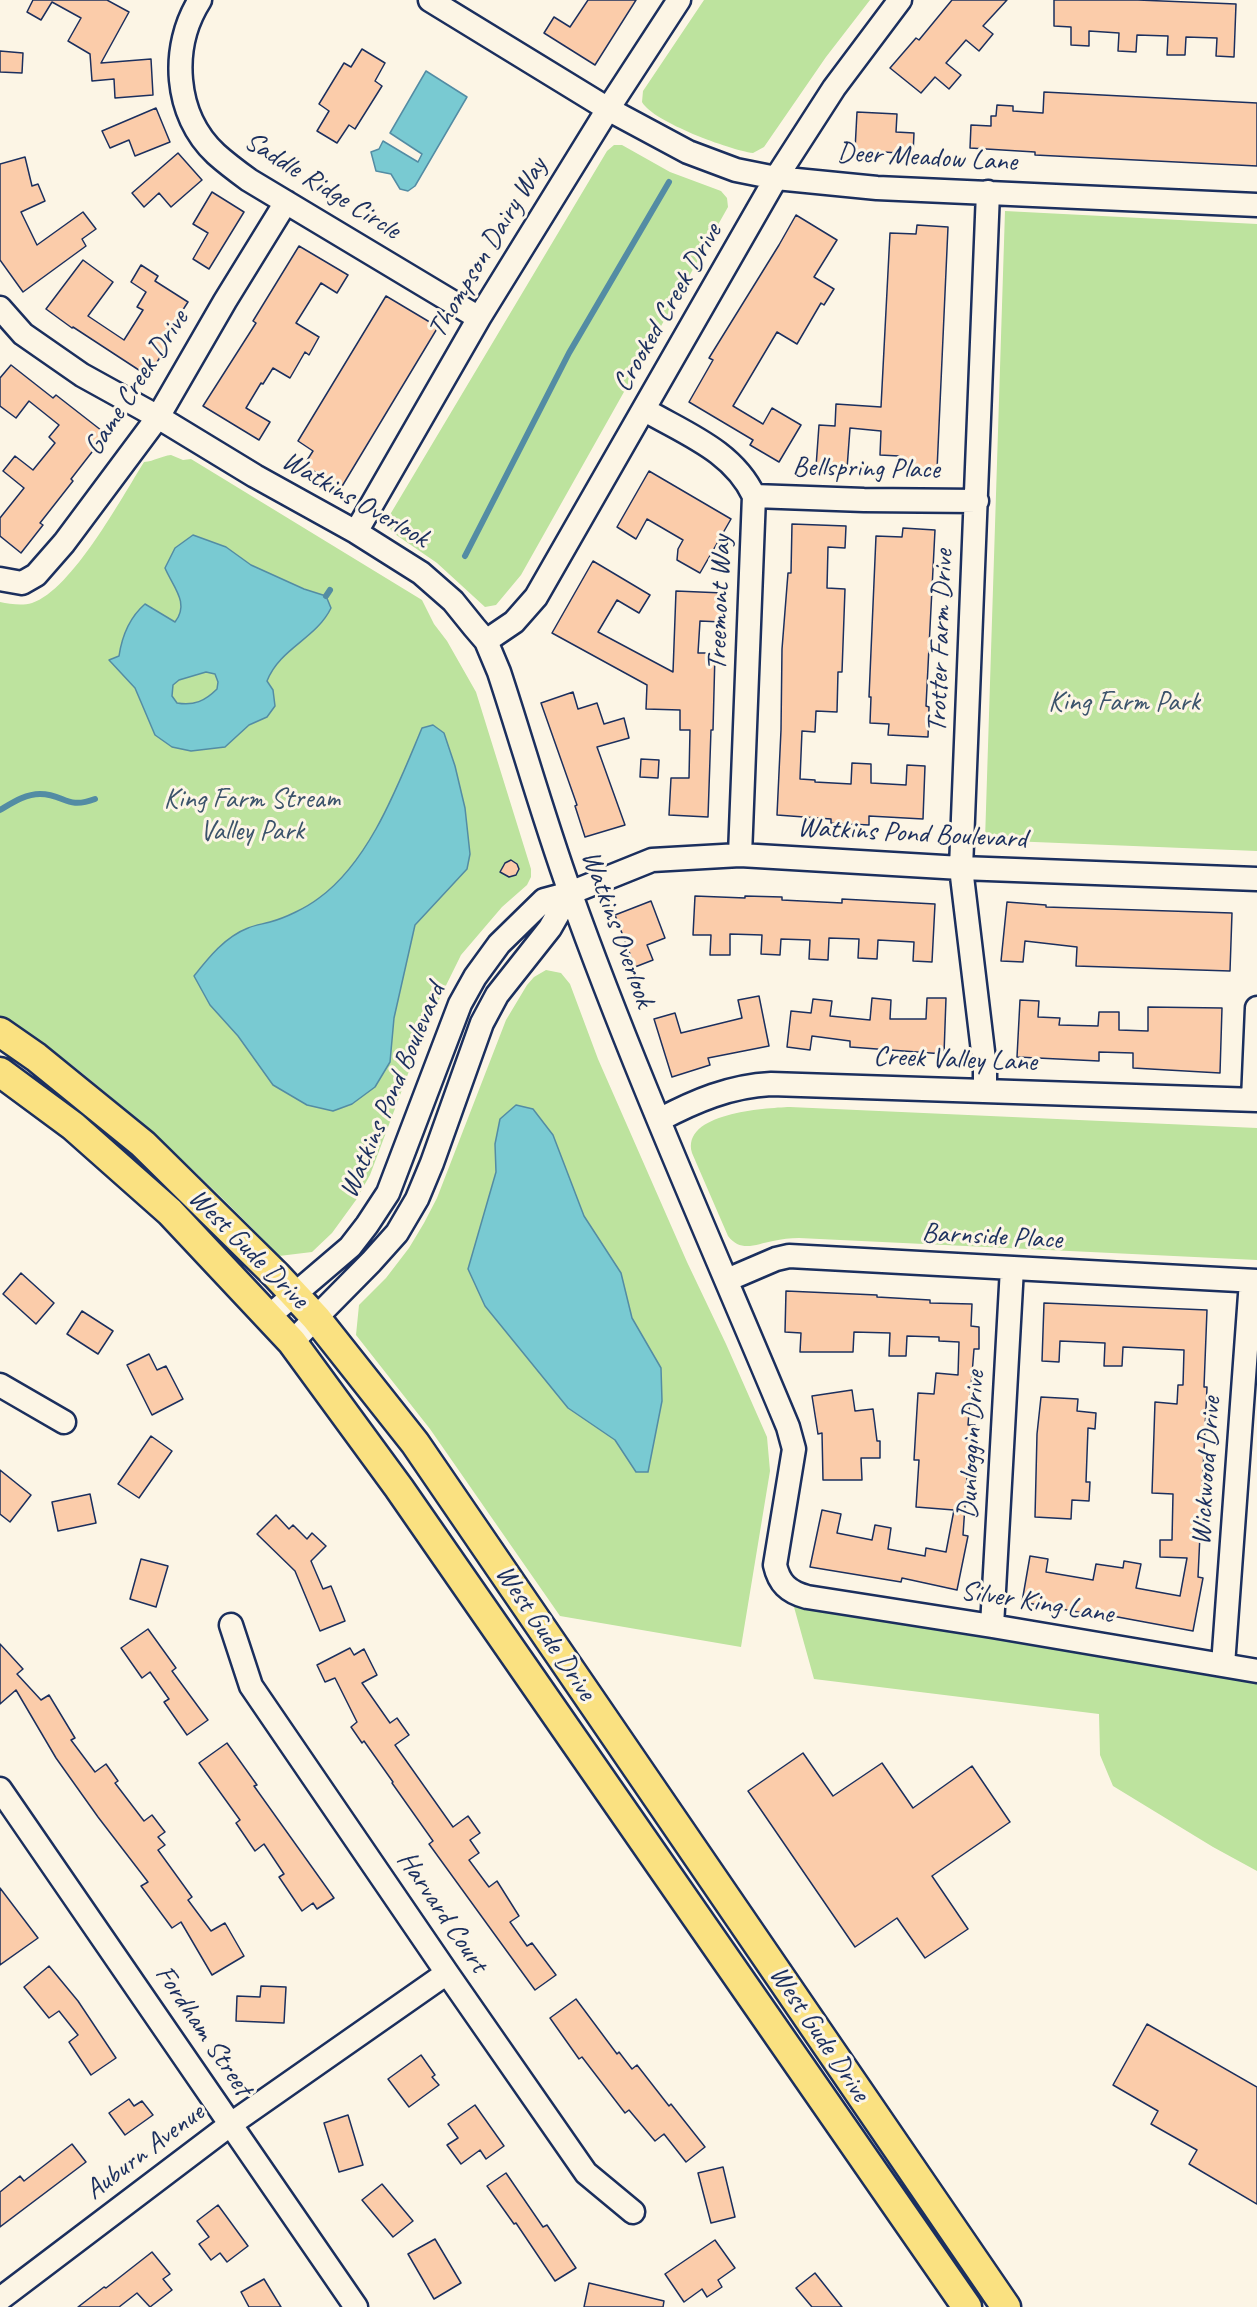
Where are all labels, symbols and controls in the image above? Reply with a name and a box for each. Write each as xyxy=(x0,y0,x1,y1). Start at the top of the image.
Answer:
street label: Saddle Ridge Circle xyxy=(238,125,406,247)
street label: Deer Meadow Lane xyxy=(836,137,1018,179)
street label: Thompson Dairy Way xyxy=(421,152,555,344)
street label: Crooked Creek Drive xyxy=(606,218,730,398)
street label: Game Creek Drive xyxy=(78,304,196,462)
street label: Watkins Overlook xyxy=(276,444,434,556)
street label: Bellspring Place xyxy=(792,451,940,487)
street label: Treemont Way xyxy=(701,534,739,672)
street label: Trotter Farm Drive xyxy=(921,549,961,733)
park label: King Farm Park xyxy=(1048,686,1200,720)
park label: King Farm Stream Valley Park xyxy=(164,783,340,849)
street label: Watkins Pond Boulevard xyxy=(796,811,1028,857)
street label: Watkins Overlook xyxy=(573,846,661,1012)
street label: Watkins Pond Boulevard xyxy=(333,979,453,1203)
street label: Creek Valley Lane xyxy=(873,1040,1037,1080)
street label: West Gude Drive xyxy=(181,1182,315,1316)
street label: Barnside Place xyxy=(921,1217,1063,1257)
street label: Dunloggin Drive xyxy=(951,1370,993,1520)
street label: Wickwood Drive xyxy=(1185,1396,1229,1546)
street label: West Gude Drive xyxy=(487,1559,603,1707)
street label: Silver King Lane xyxy=(958,1574,1116,1632)
street label: Harvard Court xyxy=(389,1845,495,1979)
street label: Fordham Street xyxy=(147,1959,259,2103)
street label: West Gude Drive xyxy=(761,1960,877,2108)
street label: Auburn Avenue xyxy=(79,2096,211,2208)

